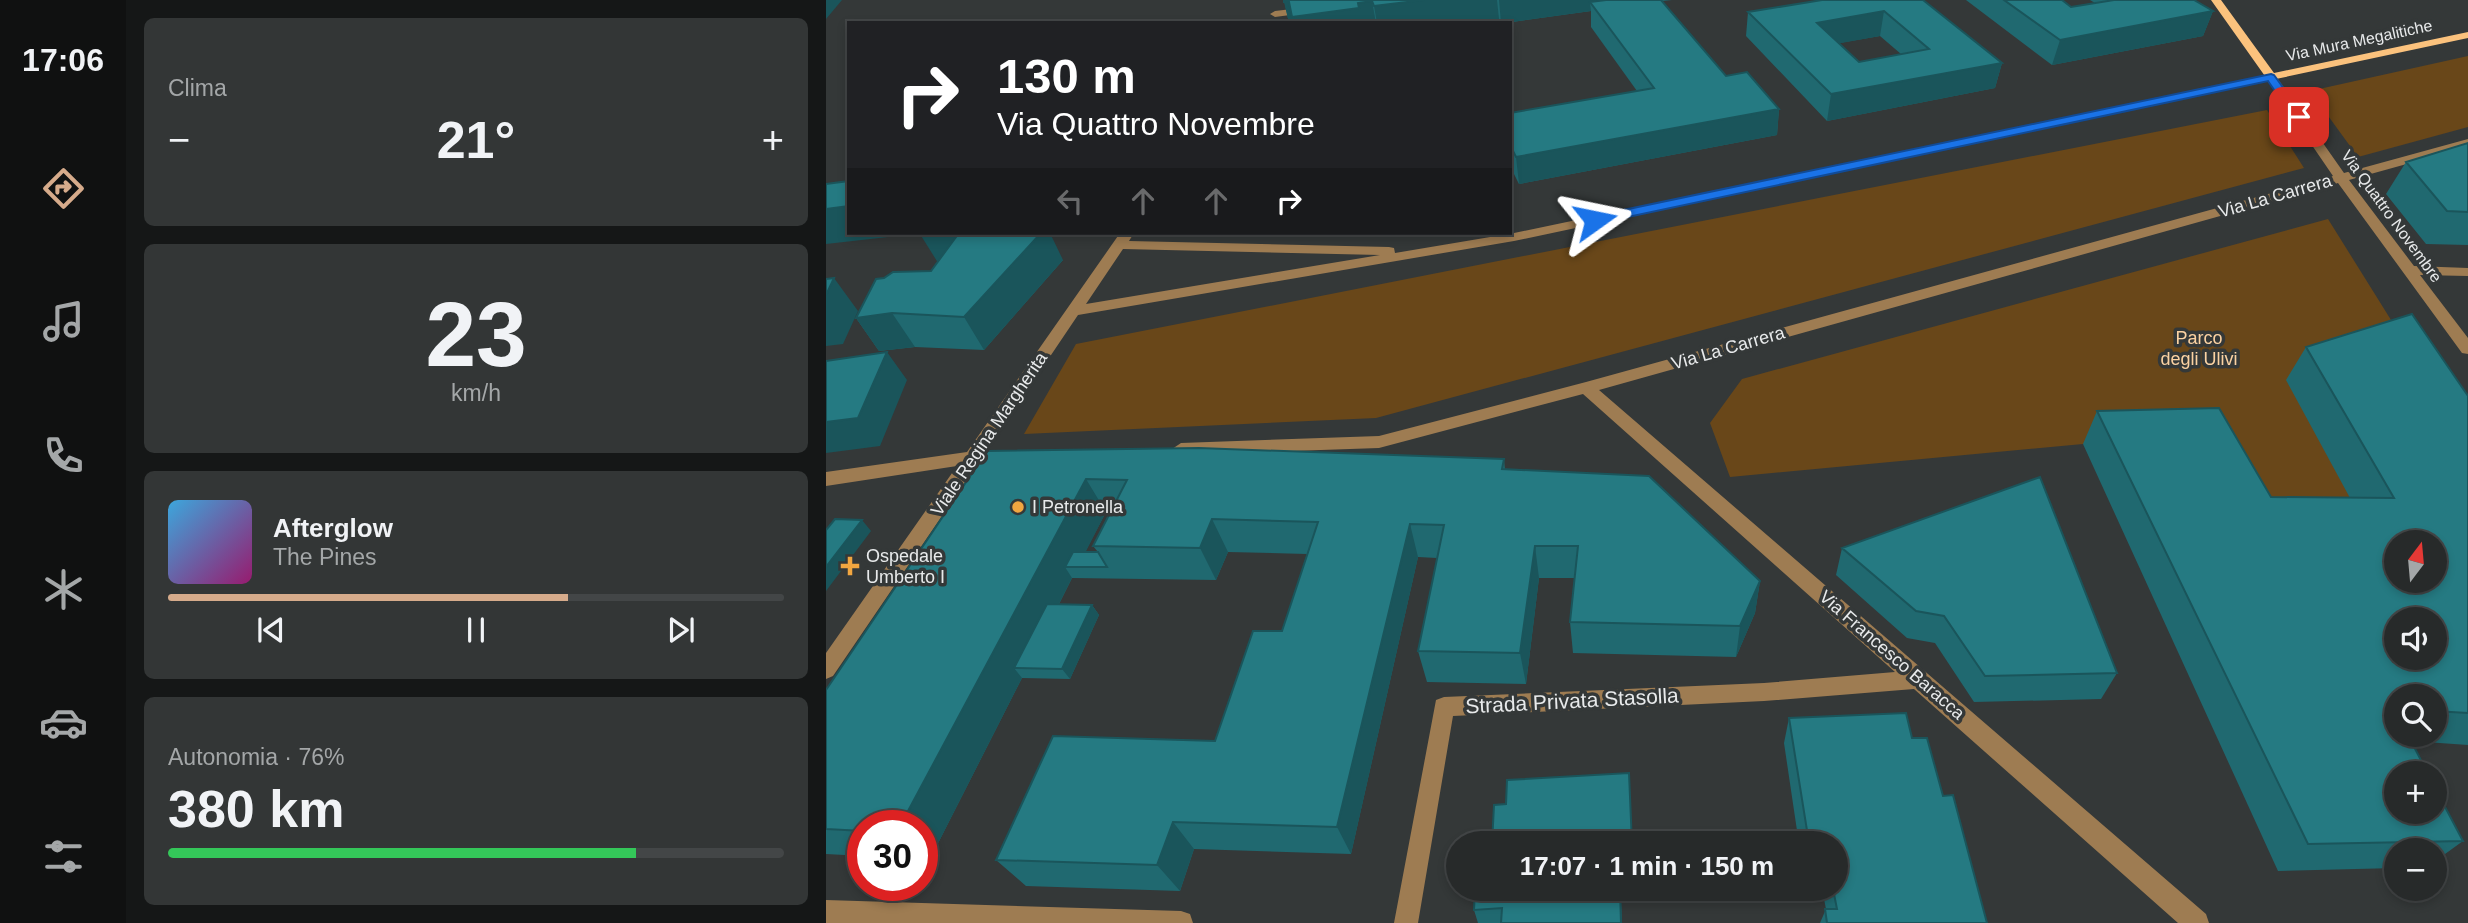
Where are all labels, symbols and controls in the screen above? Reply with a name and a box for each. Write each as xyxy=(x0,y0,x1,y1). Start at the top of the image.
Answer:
street label: Via Mura Megalitiche xyxy=(2284,17,2434,64)
text: 17:06 xyxy=(22,42,104,78)
icon: right xyxy=(882,49,973,140)
text: 130 m xyxy=(997,49,1136,103)
text: Clima xyxy=(168,75,227,101)
pin xyxy=(2269,87,2329,147)
icon: arrive xyxy=(2280,98,2318,136)
text: Via Quattro Novembre xyxy=(997,106,1315,142)
text: 21° xyxy=(437,111,515,169)
text: − xyxy=(168,119,190,161)
text: + xyxy=(762,119,784,161)
street label: Via Quattro Novembre xyxy=(2338,147,2445,286)
icon: directions xyxy=(39,164,88,213)
street label: Via La Carrera xyxy=(2216,170,2335,222)
icon: left xyxy=(1051,182,1089,220)
icon: ahead xyxy=(1124,182,1162,220)
icon: ahead xyxy=(1197,182,1235,220)
icon: right xyxy=(1270,182,1308,220)
position arrow xyxy=(1558,183,1632,257)
text: 23 xyxy=(425,284,527,385)
icon: music xyxy=(39,297,88,346)
street label: Via La Carrera xyxy=(1669,322,1788,374)
park label: Parco degli Ulivi xyxy=(2160,328,2238,369)
street label: Viale Regina Margherita xyxy=(927,348,1052,520)
text: km/h xyxy=(451,380,501,406)
icon: phone xyxy=(39,431,88,480)
place label: I Petronella xyxy=(1032,497,1124,517)
marker: I Petronella xyxy=(1010,499,1026,515)
text: Afterglow xyxy=(273,513,393,543)
north arrow xyxy=(2384,530,2446,593)
map controls xyxy=(2384,530,2447,901)
text: The Pines xyxy=(273,544,377,570)
place label: Ospedale Umberto I xyxy=(866,546,945,587)
marker: Ospedale Umberto I xyxy=(840,556,860,576)
icon: climate xyxy=(39,565,88,614)
street label: Via Francesco Baracca xyxy=(1815,587,1969,724)
button: sound xyxy=(2384,607,2447,670)
icon: previous xyxy=(252,611,290,649)
icon: pause xyxy=(457,611,495,649)
icon: next xyxy=(662,611,700,649)
street label: Strada Privata Stasolla xyxy=(1465,683,1680,718)
button: search xyxy=(2384,684,2447,747)
icon: car xyxy=(39,698,88,747)
text: Autonomia · 76% xyxy=(168,744,344,770)
button: + xyxy=(2384,761,2447,824)
text: 380 km xyxy=(168,780,344,838)
speed limit sign: 30 xyxy=(847,810,938,901)
icon: filters xyxy=(39,832,88,881)
button: − xyxy=(2384,838,2447,901)
text: 17:07 · 1 min · 150 m xyxy=(1520,851,1774,881)

